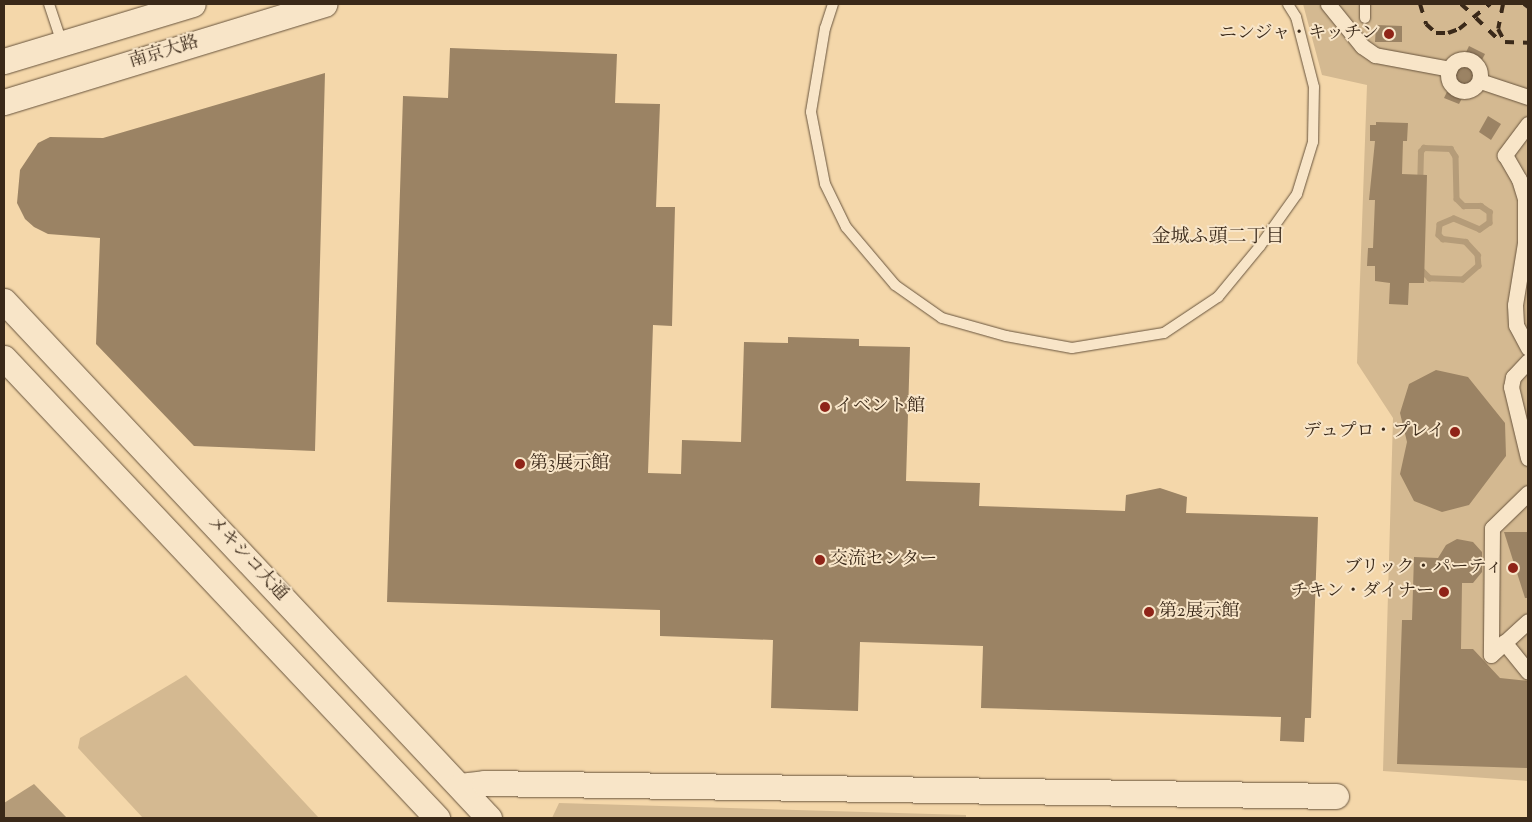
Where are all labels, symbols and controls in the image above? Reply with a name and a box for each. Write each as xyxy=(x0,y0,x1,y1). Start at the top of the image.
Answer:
place label: ニンジャ・キッチン xyxy=(1217,23,1379,45)
marker: ニンジャ・キッチン xyxy=(1383,28,1395,40)
street label: 南京大路 xyxy=(126,32,202,74)
district label: 金城ふ頭二丁目 xyxy=(1152,227,1284,249)
place label: イベント館 xyxy=(835,396,925,418)
marker: イベント館 xyxy=(819,401,831,413)
place label: デュプロ・プレイ xyxy=(1301,421,1445,443)
marker: デュプロ・プレイ xyxy=(1449,426,1461,438)
place label: 第3展示館 xyxy=(530,453,609,475)
marker: 第3展示館 xyxy=(514,458,526,470)
street label: メキシコ大通 xyxy=(202,512,292,606)
place label: 交流センター xyxy=(830,549,938,571)
marker: 交流センター xyxy=(814,554,826,566)
place label: ブリック・パーティ xyxy=(1341,557,1503,579)
marker: ブリック・パーティ xyxy=(1507,562,1519,574)
place label: チキン・ダイナー xyxy=(1290,581,1434,603)
marker: チキン・ダイナー xyxy=(1438,586,1450,598)
place label: 第2展示館 xyxy=(1159,601,1239,623)
marker: 第2展示館 xyxy=(1143,606,1155,618)

